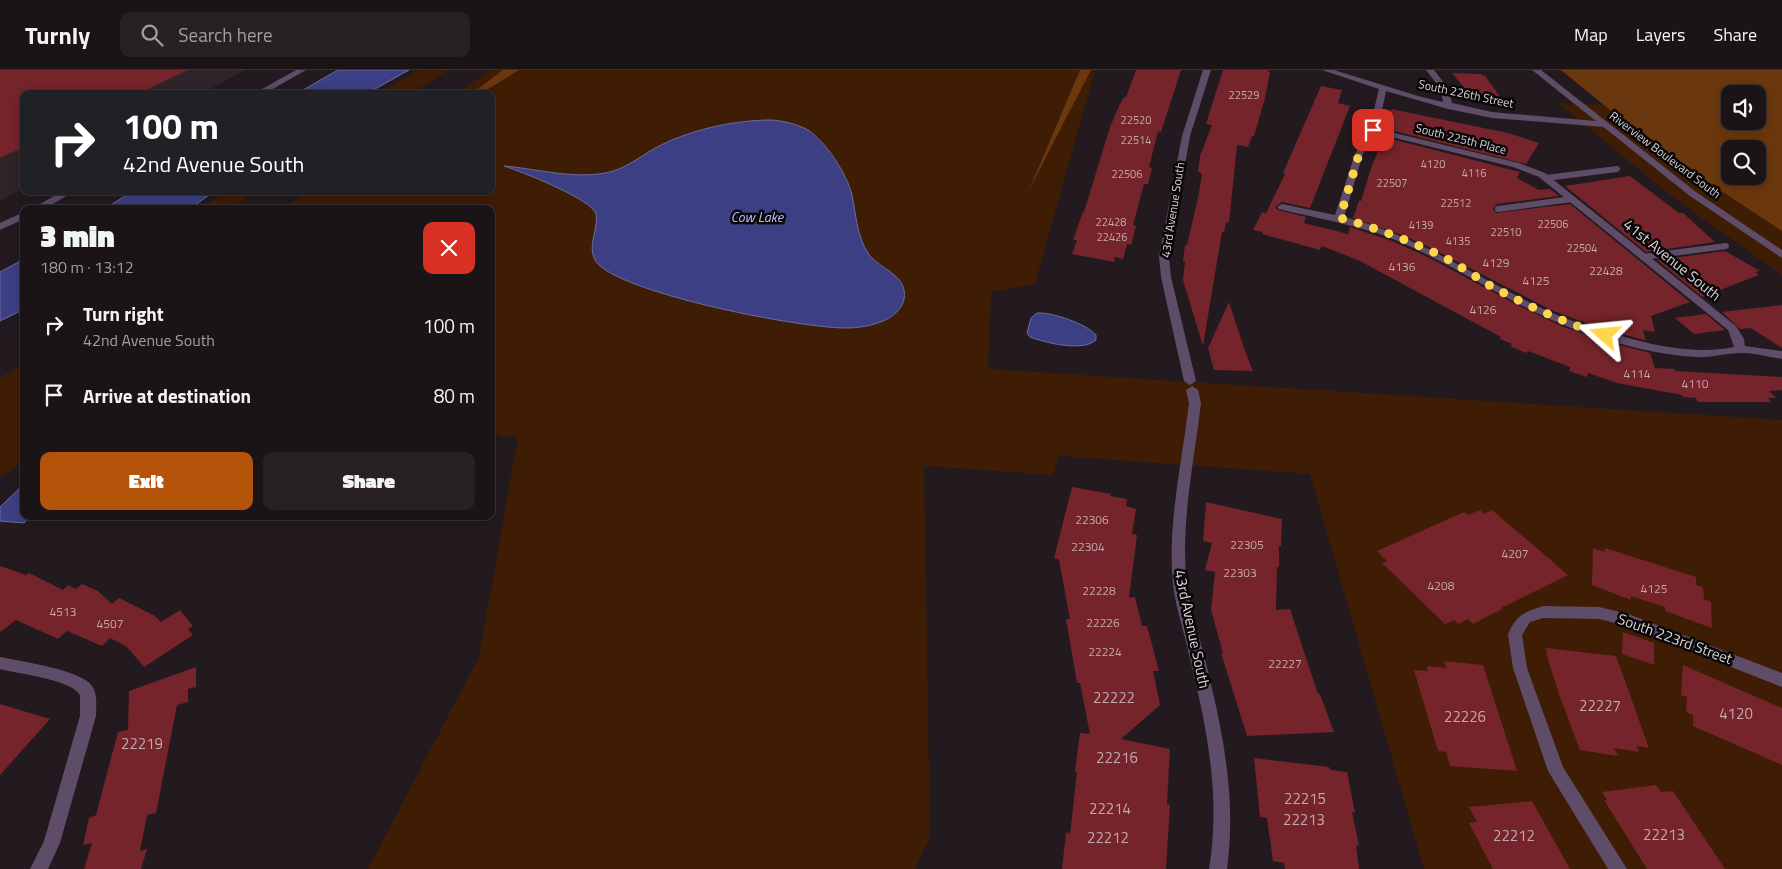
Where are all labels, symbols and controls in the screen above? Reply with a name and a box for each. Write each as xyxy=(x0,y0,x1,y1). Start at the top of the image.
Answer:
search box xyxy=(120,12,470,57)
text: Turnly xyxy=(25,17,90,53)
text: Search here xyxy=(178,20,273,49)
icon: search xyxy=(138,21,166,49)
text: Map xyxy=(1574,21,1608,48)
text: Layers xyxy=(1636,21,1685,48)
text: Share xyxy=(1713,21,1757,48)
street label: South 226th Street xyxy=(1417,74,1516,113)
map controls xyxy=(1721,85,1766,185)
button: sound xyxy=(1721,85,1766,130)
house number: 22529 xyxy=(1229,87,1259,103)
text: 100 m xyxy=(123,99,219,153)
street label: Riverview Boulevard South xyxy=(1605,106,1725,203)
pin xyxy=(1352,109,1394,151)
icon: right xyxy=(40,110,105,175)
house number: 22520 xyxy=(1121,112,1151,128)
icon: arrive xyxy=(1359,116,1387,144)
street label: South 225th Place xyxy=(1414,118,1509,159)
house number: 22514 xyxy=(1121,132,1151,148)
button: search xyxy=(1721,140,1766,185)
text: 42nd Avenue South xyxy=(123,147,304,181)
house number: 4120 xyxy=(1421,156,1445,172)
street label: 43rd Avenue South xyxy=(1156,161,1189,259)
house number: 4116 xyxy=(1462,165,1486,181)
house number: 22506 xyxy=(1112,166,1142,182)
house number: 22507 xyxy=(1377,175,1407,191)
house number: 22512 xyxy=(1441,195,1471,211)
water label: Cow Lake xyxy=(731,206,785,227)
text: 3 min xyxy=(40,213,115,259)
street label: 41st Avenue South xyxy=(1618,213,1726,306)
house number: 22428 xyxy=(1096,214,1126,230)
house number: 22506 xyxy=(1538,216,1568,232)
house number: 4139 xyxy=(1409,217,1433,233)
button: close xyxy=(423,222,475,274)
house number: 22510 xyxy=(1491,224,1521,240)
house number: 22426 xyxy=(1097,229,1127,245)
house number: 4135 xyxy=(1446,233,1470,249)
house number: 22504 xyxy=(1567,240,1597,256)
house number: 4129 xyxy=(1483,253,1510,272)
text: 180 m · 13:12 xyxy=(40,255,134,279)
house number: 4136 xyxy=(1389,257,1416,276)
house number: 22428 xyxy=(1589,261,1623,280)
house number: 4125 xyxy=(1523,271,1550,290)
text: Turn right xyxy=(83,299,164,328)
house number: 4126 xyxy=(1470,300,1497,319)
position arrow xyxy=(1578,308,1630,360)
icon: right xyxy=(40,311,68,339)
text: 100 m xyxy=(423,311,475,340)
text: 42nd Avenue South xyxy=(83,328,215,352)
house number: 4114 xyxy=(1624,364,1651,383)
house number: 4110 xyxy=(1682,374,1709,393)
icon: arrive xyxy=(40,381,68,409)
text: Arrive at destination xyxy=(83,381,251,410)
text: 80 m xyxy=(434,381,475,410)
button: Exit xyxy=(40,452,253,510)
button: Share xyxy=(263,452,475,510)
house number: 22306 xyxy=(1075,510,1109,529)
house number: 22305 xyxy=(1230,535,1264,554)
house number: 22304 xyxy=(1071,537,1105,556)
house number: 4207 xyxy=(1502,544,1528,563)
house number: 22303 xyxy=(1223,563,1257,582)
street label: 43rd Avenue South xyxy=(1169,568,1216,690)
house number: 4208 xyxy=(1428,576,1455,595)
house number: 4125 xyxy=(1641,579,1668,598)
house number: 22228 xyxy=(1082,581,1116,600)
house number: 4513 xyxy=(50,602,76,621)
street label: South 223rd Street xyxy=(1615,607,1737,670)
house number: 22226 xyxy=(1086,613,1120,632)
house number: 4507 xyxy=(97,614,123,633)
house number: 22224 xyxy=(1088,642,1122,661)
house number: 22227 xyxy=(1268,654,1302,673)
house number: 22222 xyxy=(1093,686,1135,709)
house number: 22227 xyxy=(1579,694,1621,717)
house number: 4120 xyxy=(1719,702,1753,725)
house number: 22226 xyxy=(1444,705,1486,728)
house number: 22219 xyxy=(121,732,163,755)
house number: 22216 xyxy=(1096,746,1138,769)
house number: 22215 xyxy=(1284,787,1326,810)
house number: 22214 xyxy=(1089,797,1131,820)
house number: 22213 xyxy=(1283,808,1325,831)
house number: 22213 xyxy=(1643,823,1685,846)
house number: 22212 xyxy=(1493,824,1535,847)
house number: 22212 xyxy=(1087,826,1129,849)

